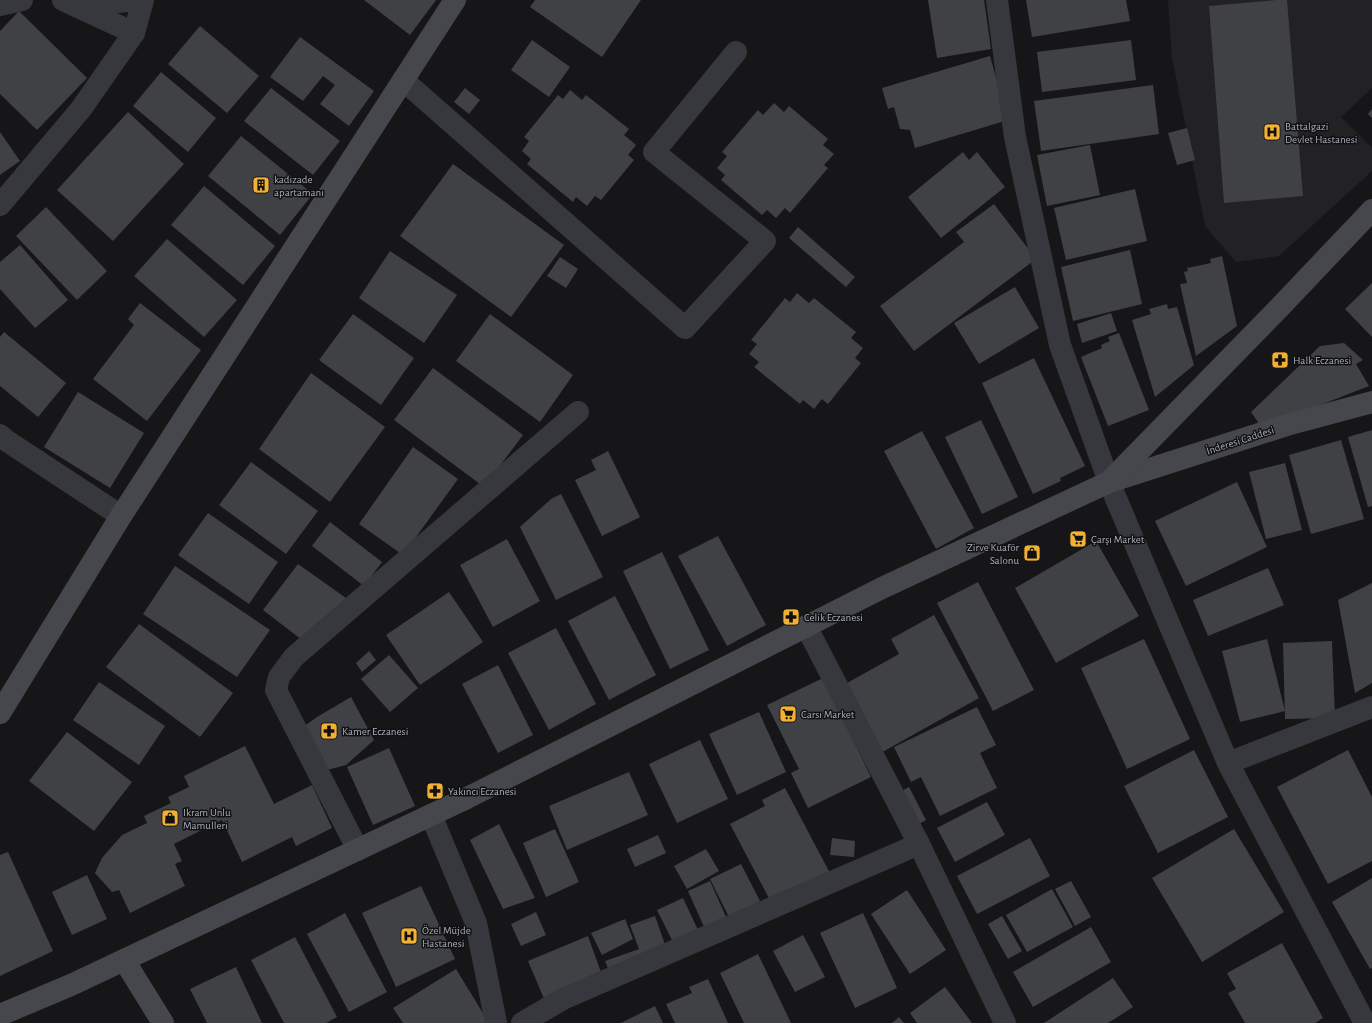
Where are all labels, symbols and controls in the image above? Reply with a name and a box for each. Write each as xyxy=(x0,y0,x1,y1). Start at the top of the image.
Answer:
place label: Battalgazi Devlet Hastanesi xyxy=(1285,121,1357,145)
hospital icon: Battalgazi Devlet Hastanesi xyxy=(1262,122,1282,142)
place label: kadızade apartamanı xyxy=(274,174,324,198)
building icon: kadızade apartamanı xyxy=(251,175,271,195)
pharmacy icon: Halk Eczanesi xyxy=(1270,350,1290,370)
place label: Halk Eczanesi xyxy=(1293,355,1351,366)
street label: İnderesi Caddesi xyxy=(1205,424,1275,457)
supermarket icon: Çarşı Market xyxy=(1068,529,1088,549)
place label: Çarşı Market xyxy=(1091,534,1145,545)
place label: Zirve Kuaför Salonu xyxy=(967,542,1019,566)
shop icon: Zirve Kuaför Salonu xyxy=(1022,543,1042,563)
pharmacy icon: Celik Eczanesi xyxy=(781,607,801,627)
place label: Celik Eczanesi xyxy=(804,612,863,623)
supermarket icon: Carsı Market xyxy=(778,704,798,724)
place label: Carsı Market xyxy=(801,709,855,720)
pharmacy icon: Kamer Eczanesi xyxy=(319,721,339,741)
place label: Kamer Eczanesi xyxy=(342,726,408,737)
pharmacy icon: Yakıncı Eczanesi xyxy=(425,781,445,801)
place label: Yakıncı Eczanesi xyxy=(448,786,517,797)
place label: Ikram Unlu Mamulleri xyxy=(183,807,231,831)
shop icon: Ikram Unlu Mamulleri xyxy=(160,808,180,828)
place label: Özel Müjde Hastanesi xyxy=(422,925,471,949)
hospital icon: Özel Müjde Hastanesi xyxy=(399,926,419,946)

